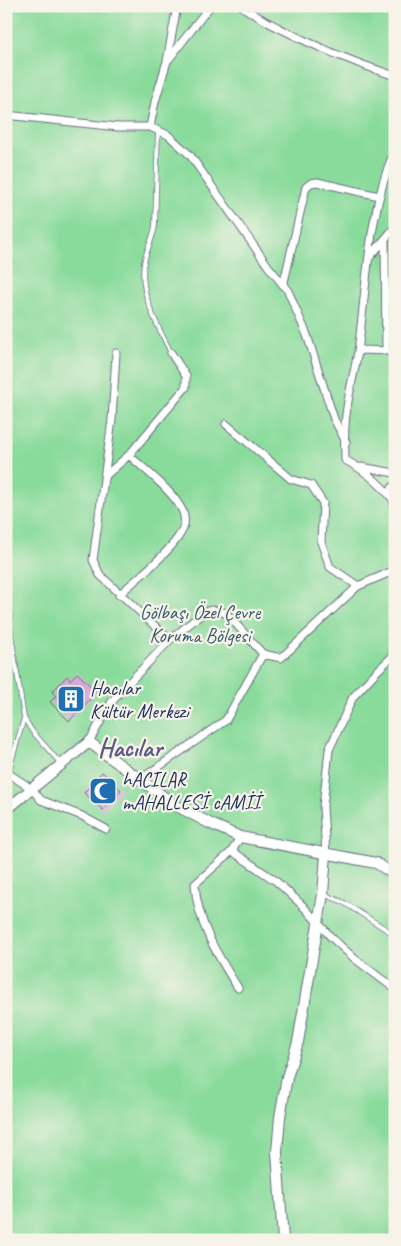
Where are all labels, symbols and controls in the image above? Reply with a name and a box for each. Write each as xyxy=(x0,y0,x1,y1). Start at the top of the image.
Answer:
park label: Gölbaşı Özel Çevre Koruma Bölgesi xyxy=(140,600,262,648)
place label: Hacılar Kültür Merkezi xyxy=(90,676,191,724)
building icon: Hacılar Kültür Merkezi xyxy=(56,684,86,714)
district label: Hacılar xyxy=(98,732,165,764)
place label: hACILAR mAHALLESİ cAMİİ xyxy=(122,767,265,815)
mosque icon: hACILAR mAHALLESİ cAMİİ xyxy=(88,776,118,806)

